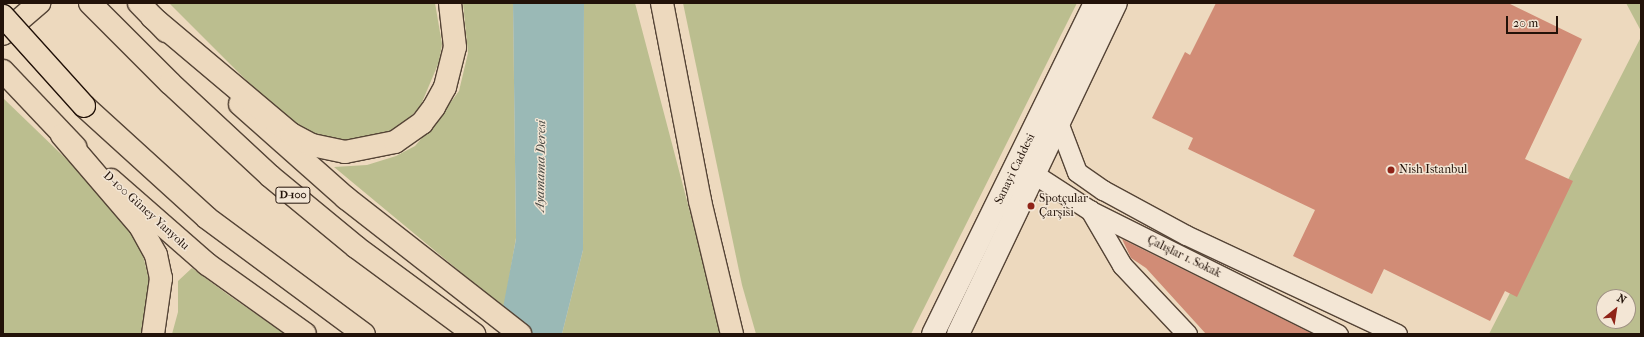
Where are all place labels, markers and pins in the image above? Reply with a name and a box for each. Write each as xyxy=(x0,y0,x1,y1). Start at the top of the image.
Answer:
place label: Nish Istanbul xyxy=(1399,163,1467,177)
marker: Nish Istanbul xyxy=(1386,165,1396,175)
place label: Spotçular Çarşisi xyxy=(1039,192,1088,220)
marker: Spotçular Çarşisi xyxy=(1026,201,1036,211)

